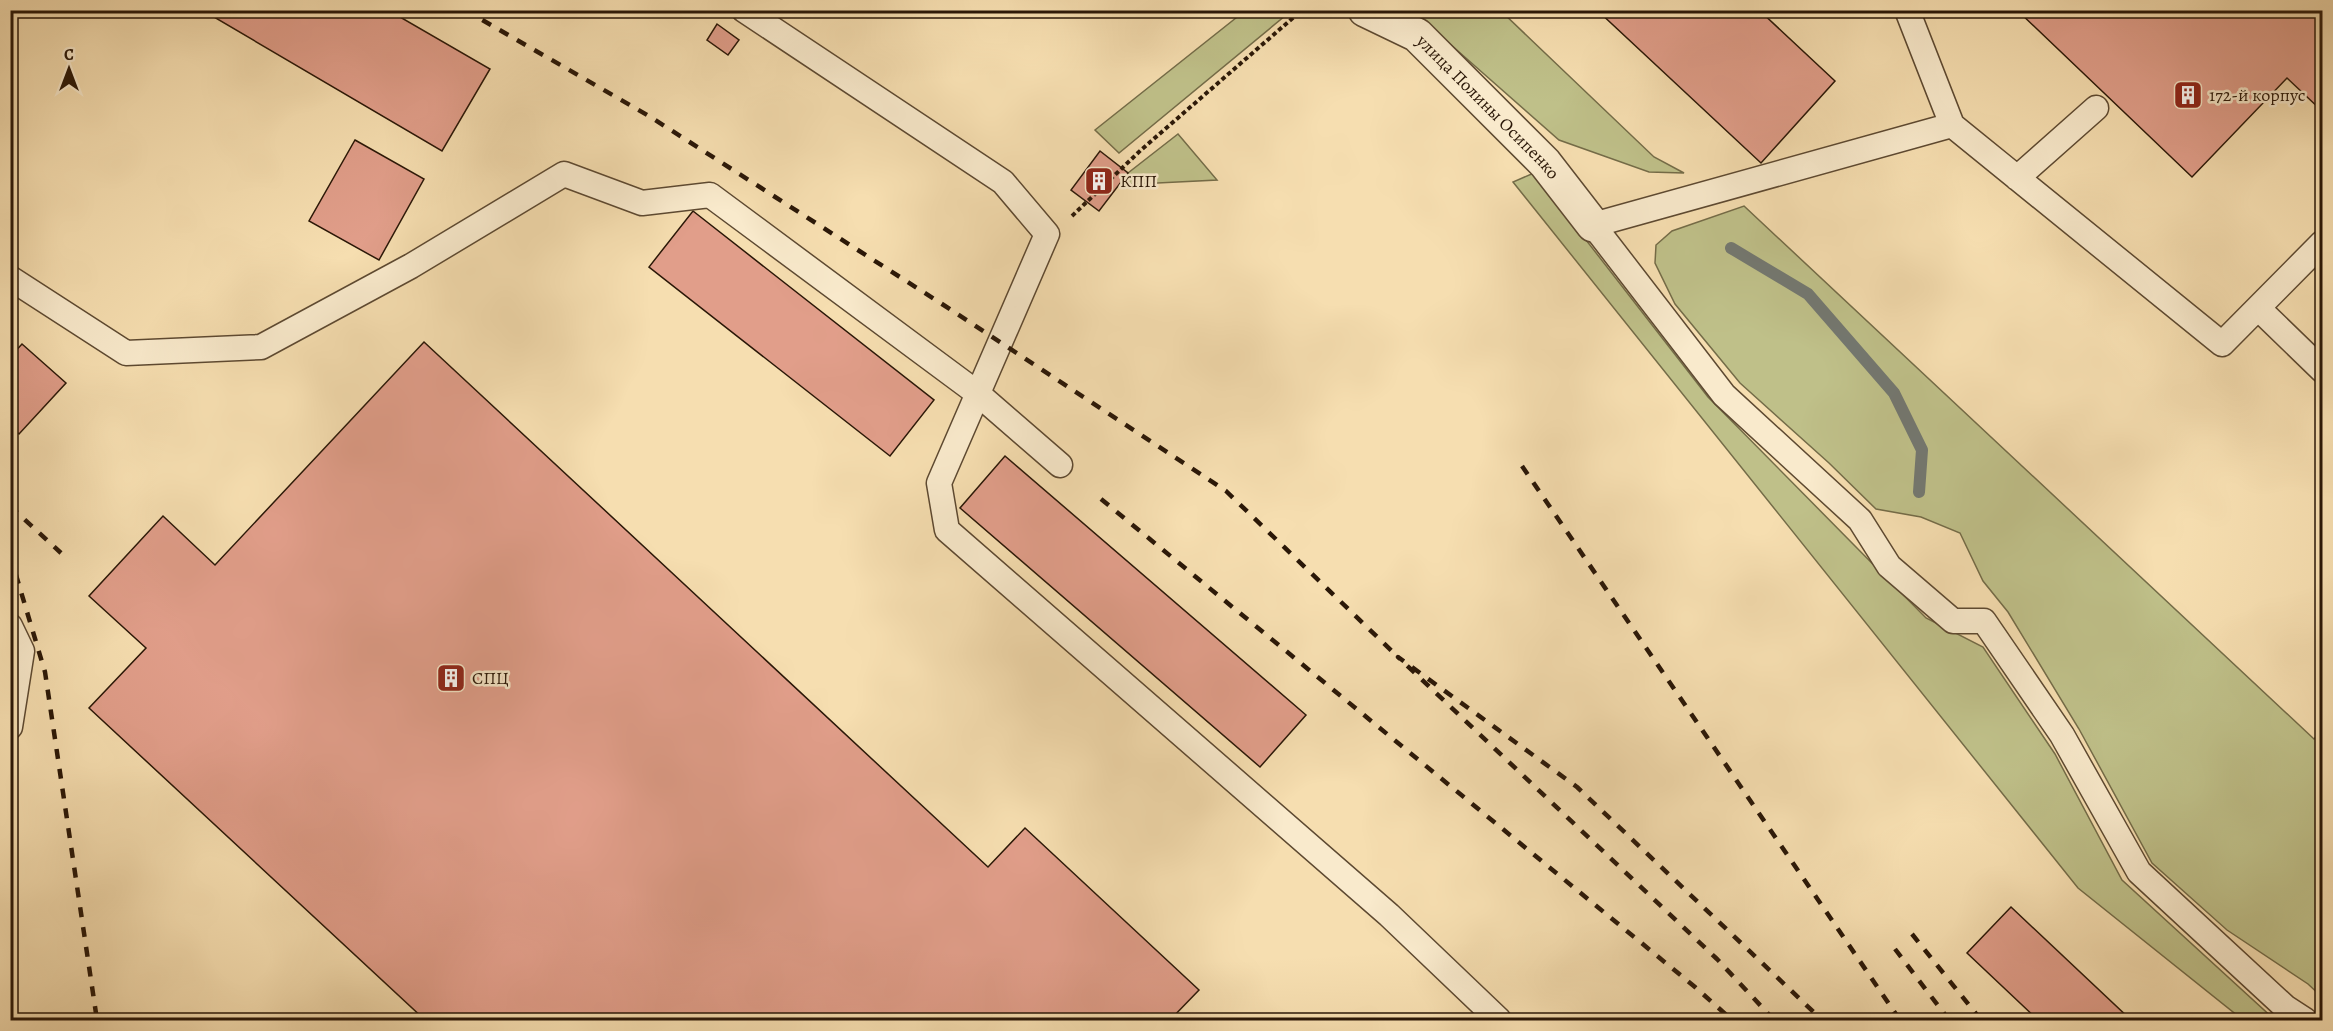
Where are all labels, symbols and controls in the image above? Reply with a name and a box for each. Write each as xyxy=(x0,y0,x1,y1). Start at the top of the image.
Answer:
street label: улица Полины Осипенко xyxy=(1411,29,1565,184)
north arrow xyxy=(39,39,99,99)
text: С xyxy=(64,44,74,66)
building icon: 172-й корпус xyxy=(2172,79,2204,111)
place label: 172-й корпус xyxy=(2209,83,2306,107)
building icon: КПП xyxy=(1083,165,1115,197)
place label: КПП xyxy=(1120,169,1157,193)
building icon: СПЦ xyxy=(435,662,467,694)
place label: СПЦ xyxy=(472,666,509,690)

